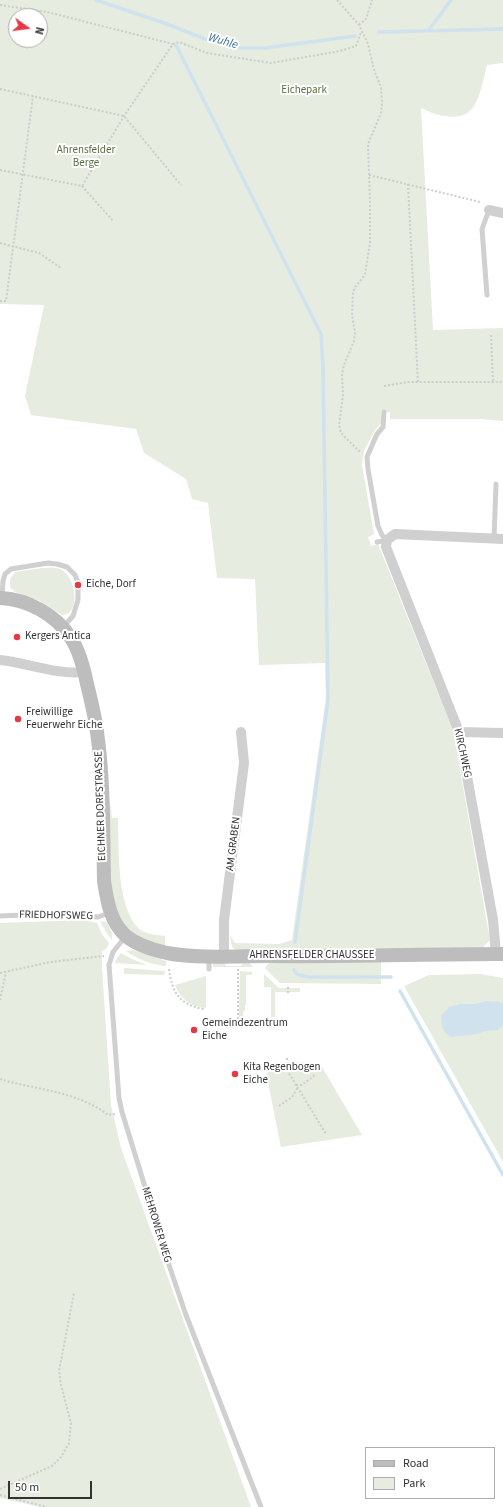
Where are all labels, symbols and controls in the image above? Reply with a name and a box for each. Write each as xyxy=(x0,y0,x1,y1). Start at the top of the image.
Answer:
north arrow xyxy=(8,8,48,48)
text: N xyxy=(31,25,47,36)
water label: Wuhle xyxy=(206,31,240,53)
park label: Eichepark xyxy=(281,84,327,98)
park label: Ahrensfelder Berge xyxy=(57,144,115,170)
place label: Eiche, Dorf xyxy=(86,578,136,592)
marker: Eiche, Dorf xyxy=(73,580,83,590)
place label: Kergers Antica xyxy=(25,630,91,644)
marker: Kergers Antica xyxy=(12,632,22,642)
place label: Freiwillige Feuerwehr Eiche xyxy=(26,706,102,732)
marker: Freiwillige Feuerwehr Eiche xyxy=(13,714,23,724)
street label: KIRCHWEG xyxy=(450,727,474,779)
street label: EICHNER DORFSTRASSE xyxy=(92,751,110,861)
street label: AM GRABEN xyxy=(224,816,244,872)
street label: FRIEDHOFSWEG xyxy=(19,909,93,923)
street label: AHRENSFELDER CHAUSSEE xyxy=(249,949,375,963)
place label: Gemeindezentrum Eiche xyxy=(202,1017,288,1043)
marker: Gemeindezentrum Eiche xyxy=(189,1025,199,1035)
place label: Kita Regenbogen Eiche xyxy=(243,1061,321,1087)
marker: Kita Regenbogen Eiche xyxy=(230,1069,240,1079)
street label: MEHROWER WEG xyxy=(138,1185,174,1265)
legend xyxy=(365,1447,495,1499)
text: Road xyxy=(403,1455,429,1472)
scale bar xyxy=(10,1473,94,1499)
text: Park xyxy=(403,1475,425,1492)
text: 50 m xyxy=(15,1479,39,1496)

